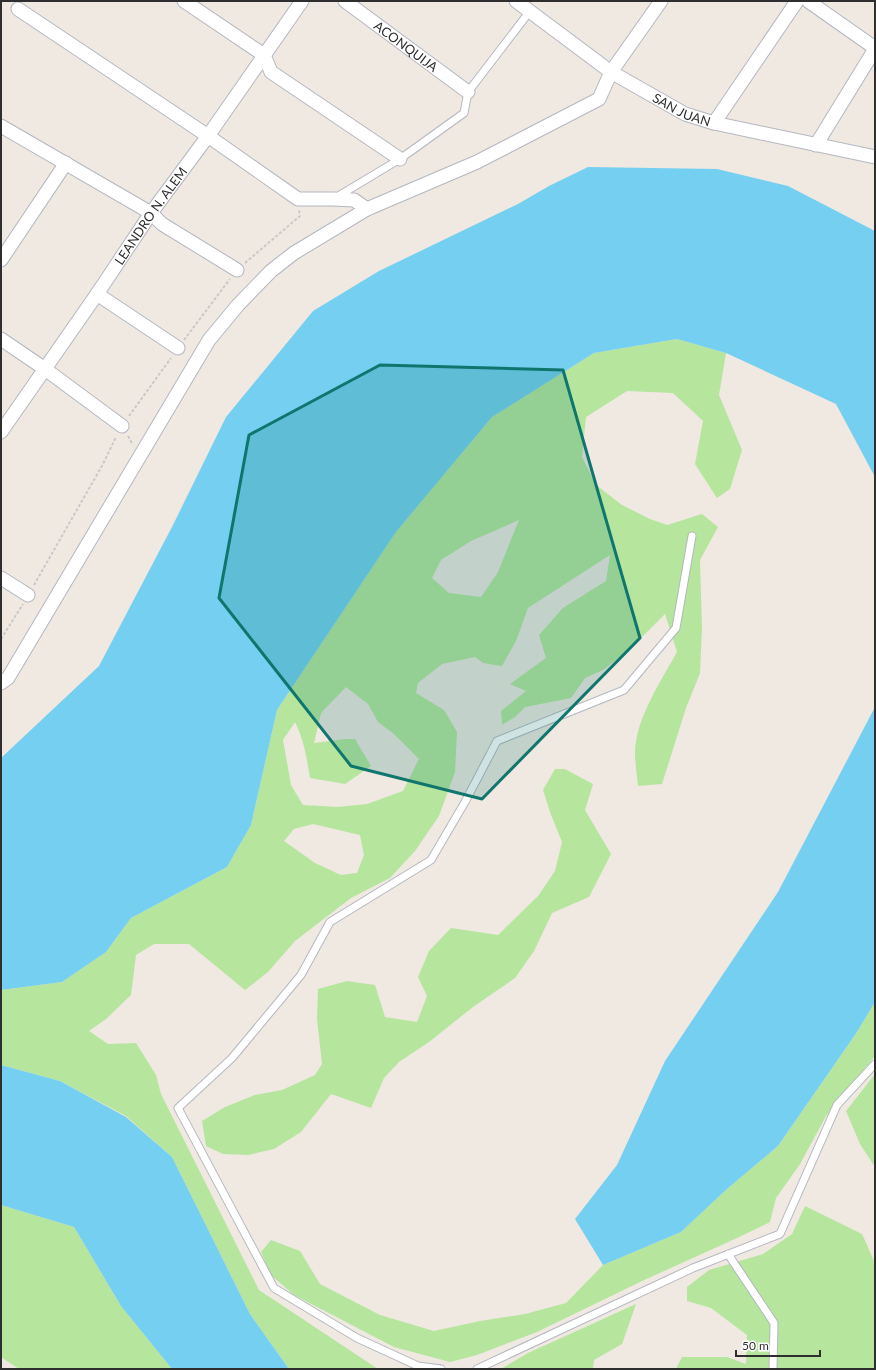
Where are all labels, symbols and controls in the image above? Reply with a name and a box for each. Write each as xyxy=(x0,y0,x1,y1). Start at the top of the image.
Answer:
street label: ACONQUIJA xyxy=(371,17,441,75)
street label: SAN JUAN xyxy=(650,89,713,129)
street label: LEANDRO N. ALEM xyxy=(111,164,190,268)
scale bar xyxy=(736,1332,820,1358)
text: 50 m xyxy=(742,1338,769,1353)

